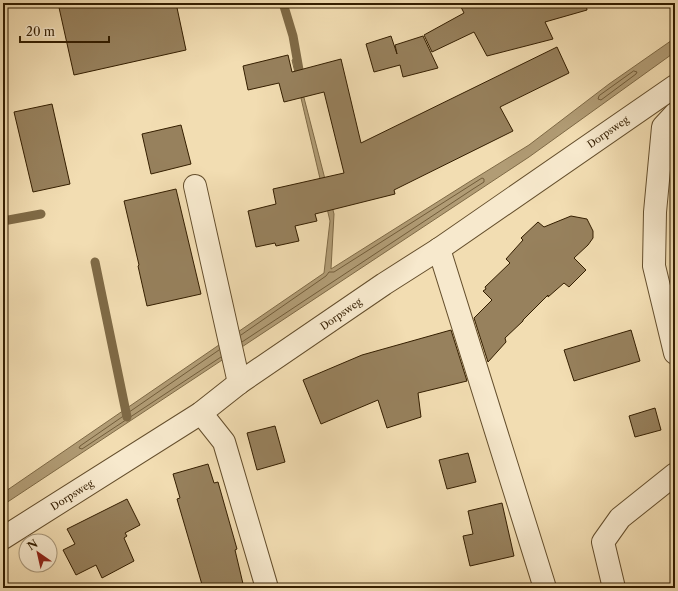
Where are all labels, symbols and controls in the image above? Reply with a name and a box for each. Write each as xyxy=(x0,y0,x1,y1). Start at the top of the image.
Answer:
scale bar xyxy=(20,18,109,44)
text: 20 m xyxy=(26,24,55,39)
street label: Dorpsweg xyxy=(585,113,632,151)
street label: Dorpsweg xyxy=(318,295,365,333)
street label: Dorpsweg xyxy=(48,476,96,513)
north arrow xyxy=(18,533,58,573)
text: N xyxy=(25,536,41,553)

